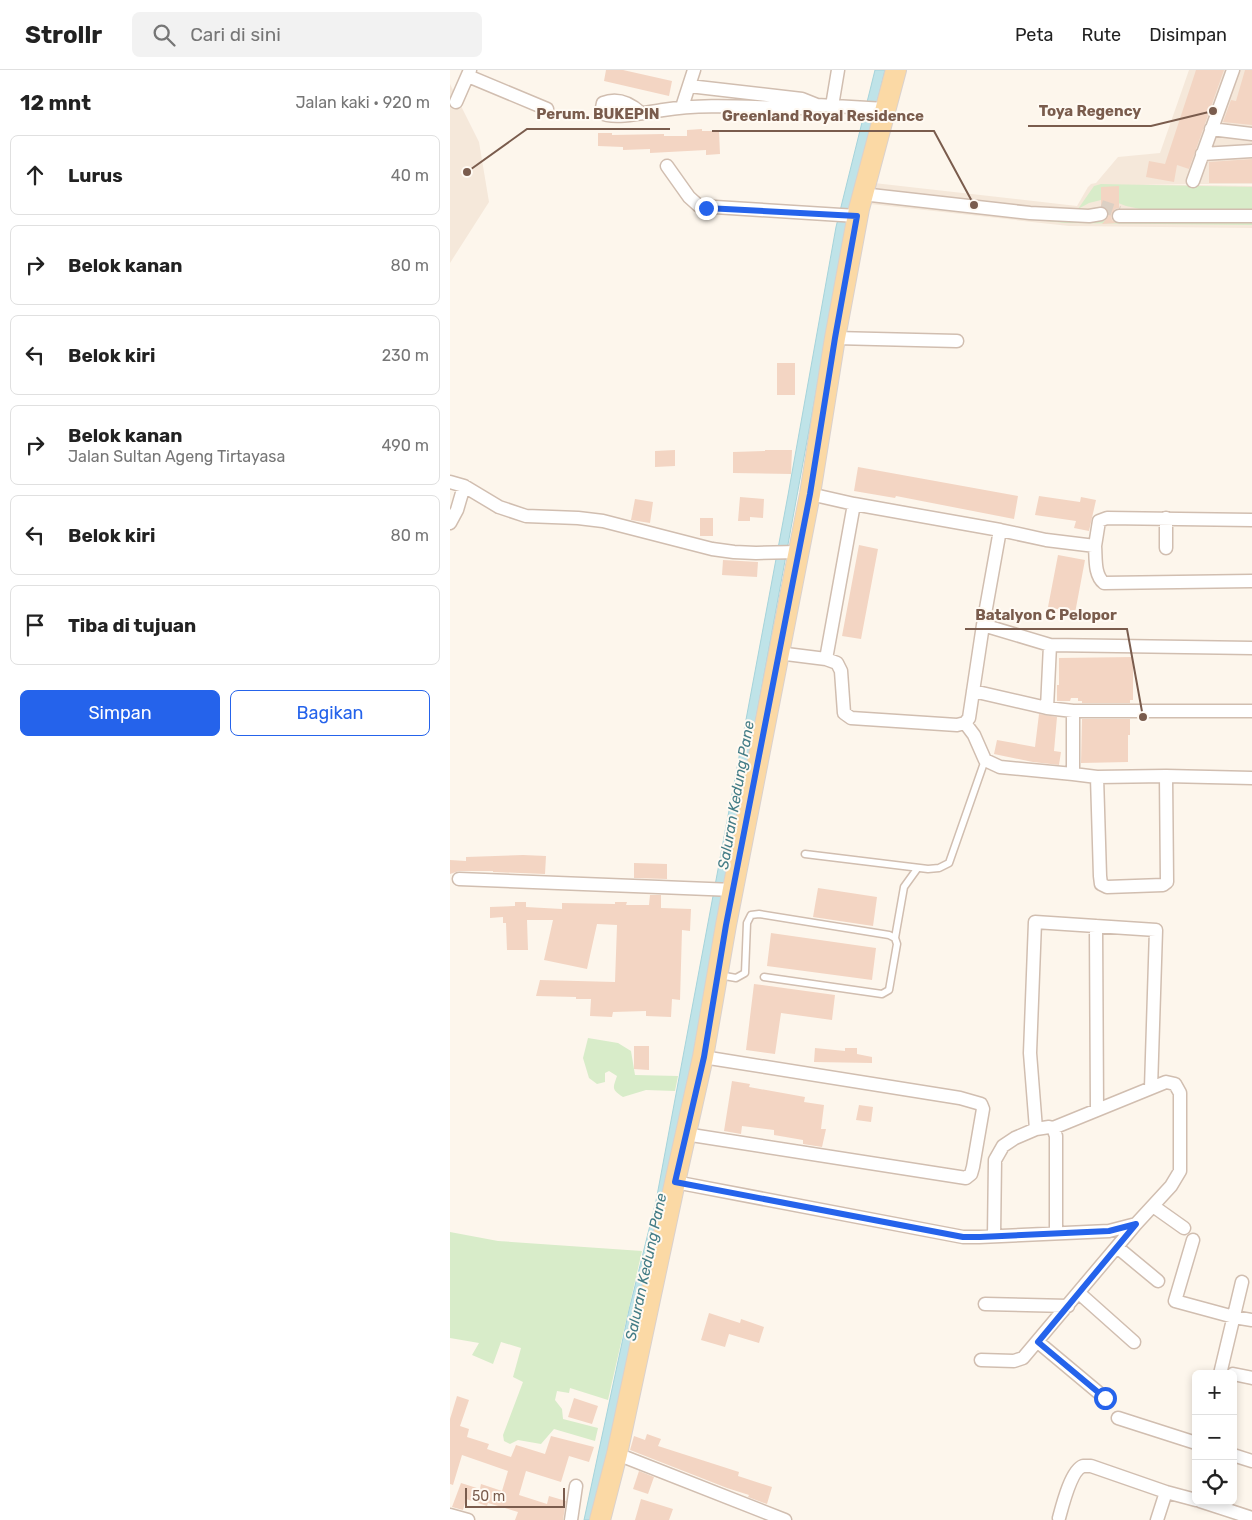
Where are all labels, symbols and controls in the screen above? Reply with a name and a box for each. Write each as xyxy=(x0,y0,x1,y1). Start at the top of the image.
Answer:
search box xyxy=(132,12,482,57)
text: Strollr xyxy=(25,21,102,49)
icon: search xyxy=(150,21,178,49)
text: Cari di sini xyxy=(190,23,281,46)
text: Peta xyxy=(1015,24,1053,46)
text: Rute xyxy=(1081,24,1121,46)
text: Disimpan xyxy=(1149,24,1227,46)
text: 12 mnt xyxy=(20,90,91,115)
text: Jalan kaki · 920 m xyxy=(295,93,430,112)
callout: Toya Regency xyxy=(1028,96,1151,126)
callout: Perum. BUKEPIN xyxy=(527,99,670,129)
callout: Greenland Royal Residence xyxy=(712,101,934,131)
text: Toya Regency xyxy=(1039,102,1141,120)
text: Perum. BUKEPIN xyxy=(536,105,660,123)
text: Greenland Royal Residence xyxy=(722,107,924,125)
icon: ahead xyxy=(21,161,49,189)
text: Lurus xyxy=(68,164,123,187)
text: 40 m xyxy=(391,166,429,185)
route end xyxy=(695,197,718,220)
icon: right xyxy=(21,251,49,279)
text: Belok kanan xyxy=(68,254,183,277)
text: 80 m xyxy=(391,256,429,275)
icon: left xyxy=(21,341,49,369)
text: Belok kiri xyxy=(68,344,155,367)
text: 230 m xyxy=(382,346,429,365)
text: Belok kanan xyxy=(68,424,183,447)
icon: right xyxy=(21,431,49,459)
text: 490 m xyxy=(381,436,429,455)
text: Jalan Sultan Ageng Tirtayasa xyxy=(68,447,285,466)
icon: left xyxy=(21,521,49,549)
text: Belok kiri xyxy=(68,524,155,547)
text: 80 m xyxy=(391,526,429,545)
callout: Batalyon C Pelopor xyxy=(965,599,1127,629)
text: Batalyon C Pelopor xyxy=(975,606,1117,624)
icon: arrive xyxy=(21,611,49,639)
text: Tiba di tujuan xyxy=(68,614,196,637)
button: Simpan xyxy=(20,690,220,736)
button: Bagikan xyxy=(230,690,430,736)
water label: Saluran Kedung Pane xyxy=(714,719,758,871)
water label: Saluran Kedung Pane xyxy=(622,1191,671,1342)
map controls xyxy=(1192,1370,1237,1505)
button: + xyxy=(1192,1370,1237,1415)
route start xyxy=(1094,1387,1117,1410)
button: − xyxy=(1192,1415,1237,1460)
button: locate xyxy=(1192,1460,1237,1505)
scale bar xyxy=(465,1485,565,1508)
text: 50 m xyxy=(472,1488,505,1505)

